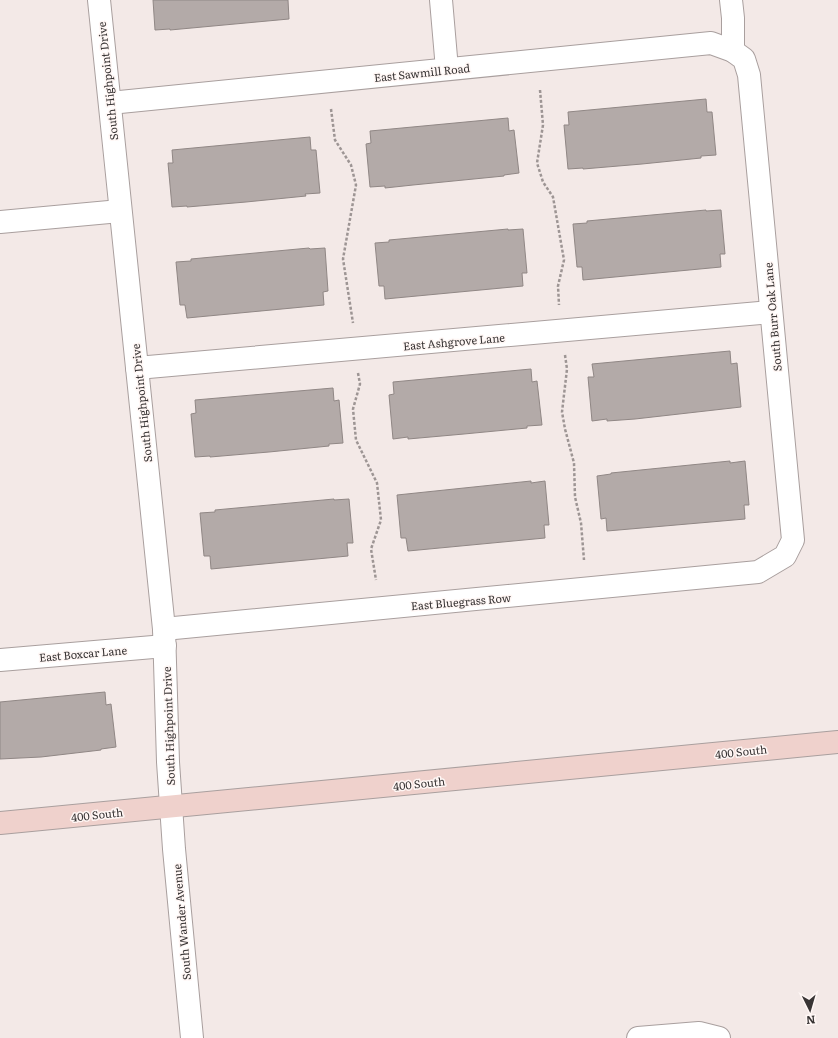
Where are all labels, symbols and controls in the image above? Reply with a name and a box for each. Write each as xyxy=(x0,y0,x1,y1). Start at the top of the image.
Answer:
street label: South Highpoint Drive xyxy=(93,21,121,141)
street label: East Sawmill Road xyxy=(373,59,471,85)
street label: South Burr Oak Lane xyxy=(759,262,785,372)
street label: East Ashgrove Lane xyxy=(402,329,506,353)
street label: South Highpoint Drive xyxy=(127,343,155,463)
street label: East Bluegrass Row xyxy=(410,589,512,613)
street label: East Boxcar Lane xyxy=(38,641,128,665)
street label: South Highpoint Drive xyxy=(158,666,178,786)
street label: 400 South xyxy=(714,740,768,762)
street label: 400 South xyxy=(392,772,446,794)
street label: 400 South xyxy=(70,803,124,825)
street label: South Wander Avenue xyxy=(168,863,194,981)
north arrow xyxy=(790,990,830,1030)
text: N xyxy=(806,1013,816,1029)

